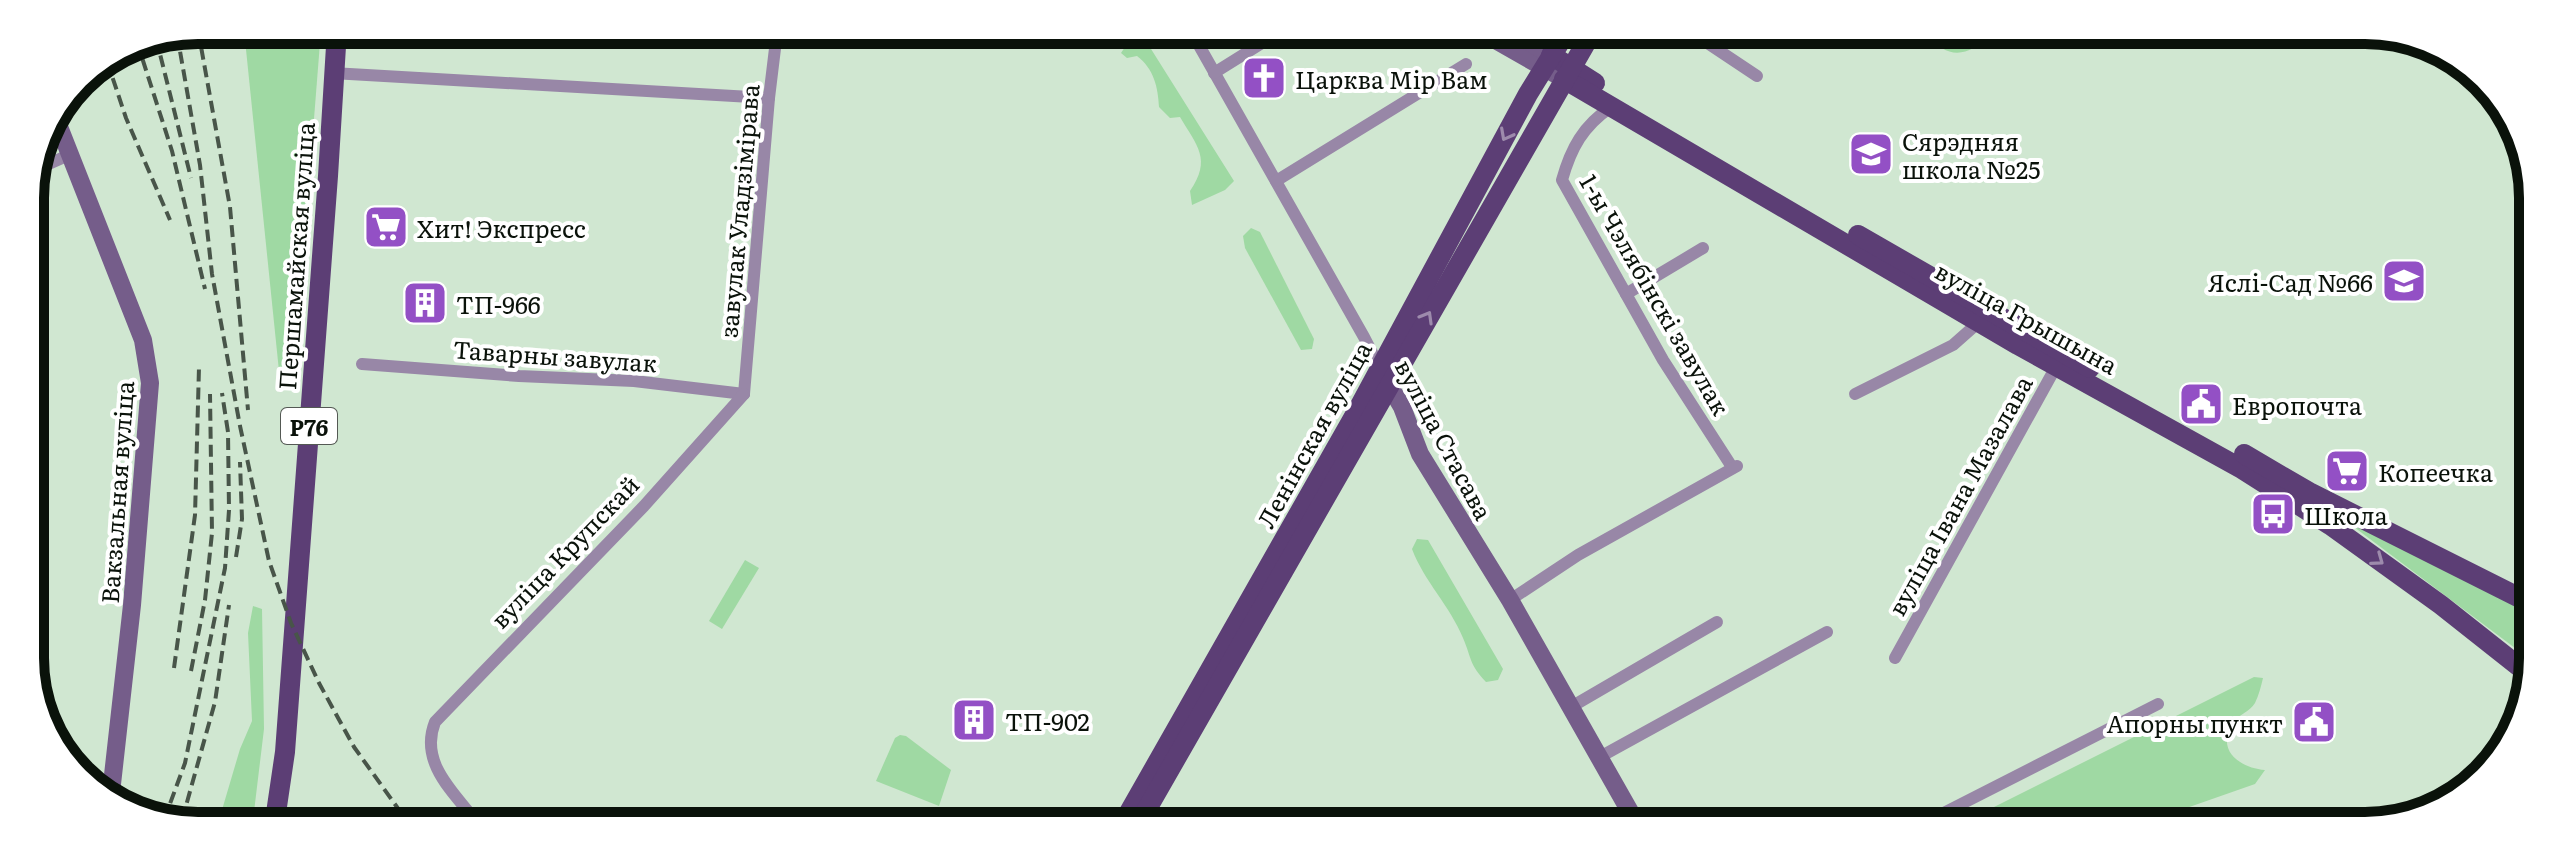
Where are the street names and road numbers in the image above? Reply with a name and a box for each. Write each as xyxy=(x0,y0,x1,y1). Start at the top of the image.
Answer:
street label: завулак Уладзімірава xyxy=(709,82,767,339)
street label: Першамайская вуліца xyxy=(268,121,322,391)
street label: 1-ы Чэлябінскі завулак xyxy=(1573,167,1739,421)
street label: вуліца Грышына xyxy=(1929,252,2125,382)
street label: Таварны завулак xyxy=(452,330,658,380)
street label: Ленінская вуліца xyxy=(1247,334,1379,534)
street label: вуліца Стасава xyxy=(1388,352,1502,526)
street label: вуліца Iвана Мазалава xyxy=(1878,369,2040,621)
street label: Вакзальная вуліца xyxy=(91,379,141,604)
road number: Р76 xyxy=(281,408,337,444)
street label: вуліца Крупскай xyxy=(482,467,646,635)

